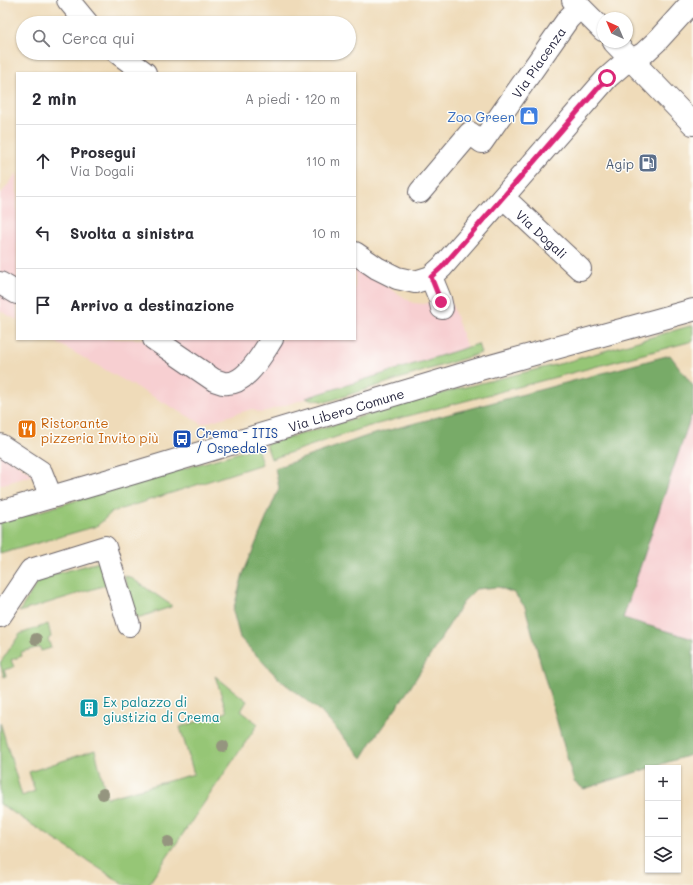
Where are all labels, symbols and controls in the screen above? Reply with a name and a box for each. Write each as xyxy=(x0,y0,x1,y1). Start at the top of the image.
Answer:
north arrow xyxy=(597,12,633,48)
search box xyxy=(16,16,356,60)
street label: Via Piacenza xyxy=(507,23,569,101)
icon: search xyxy=(30,27,52,49)
text: Cerca qui xyxy=(62,28,135,48)
route start xyxy=(598,69,616,87)
text: 2 min xyxy=(32,87,77,109)
text: A piedi · 120 m xyxy=(245,90,340,107)
shop icon: Zoo Green xyxy=(518,105,540,127)
place label: Zoo Green xyxy=(447,108,515,125)
text: Prosegui xyxy=(70,142,136,162)
icon: ahead xyxy=(32,150,54,172)
text: 110 m xyxy=(306,152,340,169)
fuel station icon: Agip xyxy=(637,152,659,174)
place label: Agip xyxy=(605,155,634,172)
text: Via Dogali xyxy=(70,162,134,179)
street label: Via Dogali xyxy=(513,205,571,262)
icon: left xyxy=(32,222,54,244)
text: Svolta a sinistra xyxy=(70,223,194,243)
text: 10 m xyxy=(312,224,340,241)
route end xyxy=(432,293,450,311)
icon: arrive xyxy=(32,294,54,316)
text: Arrivo a destinazione xyxy=(70,295,234,315)
street label: Via Libero Comune xyxy=(286,384,406,435)
place label: Ristorante pizzeria Invito più xyxy=(41,414,159,446)
restaurant icon: Ristorante pizzeria Invito più xyxy=(16,418,38,440)
place label: Crema - ITIS / Ospedale xyxy=(196,424,278,456)
bus stop icon: Crema - ITIS / Ospedale xyxy=(171,428,193,450)
place label: Ex palazzo di giustizia di Crema xyxy=(103,693,220,725)
building icon: Ex palazzo di giustizia di Crema xyxy=(78,697,100,719)
map controls xyxy=(645,765,681,873)
button: + xyxy=(645,765,681,801)
button: − xyxy=(645,801,681,837)
button: layers xyxy=(645,837,681,873)

